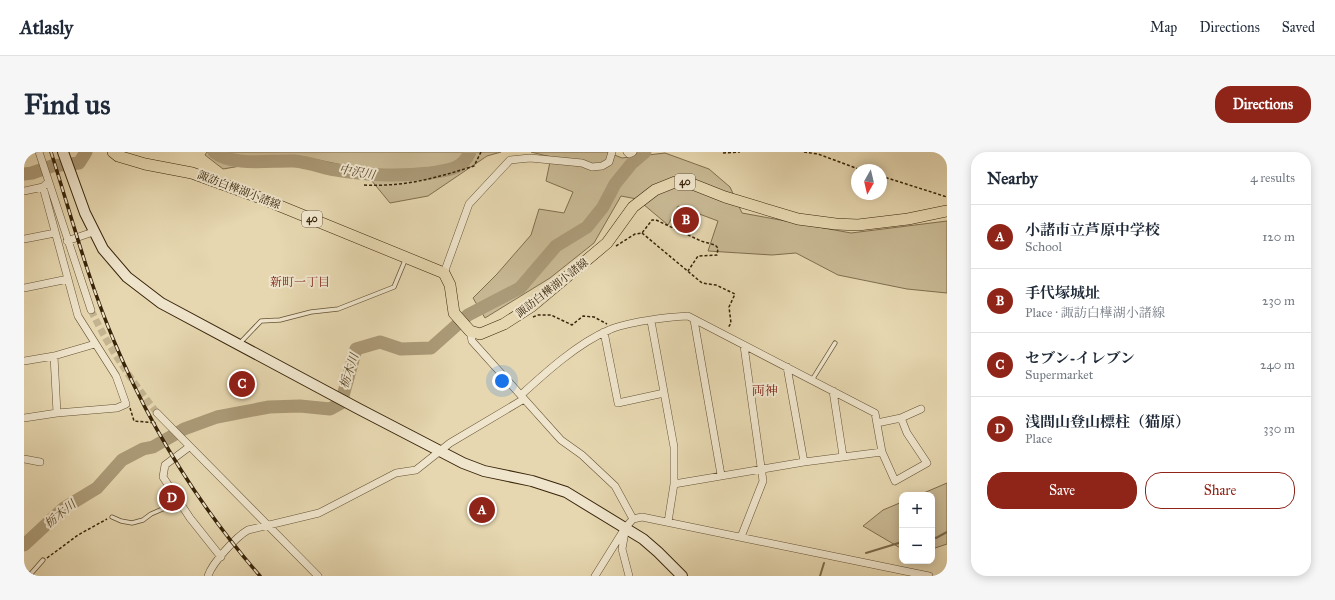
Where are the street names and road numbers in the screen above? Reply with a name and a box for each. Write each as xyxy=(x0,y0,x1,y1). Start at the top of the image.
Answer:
street label: 諏訪白樺湖小諸線 xyxy=(196,168,282,212)
road number: 40 xyxy=(675,174,695,190)
road number: 40 xyxy=(302,211,322,227)
street label: 諏訪白樺湖小諸線 xyxy=(513,256,591,320)

